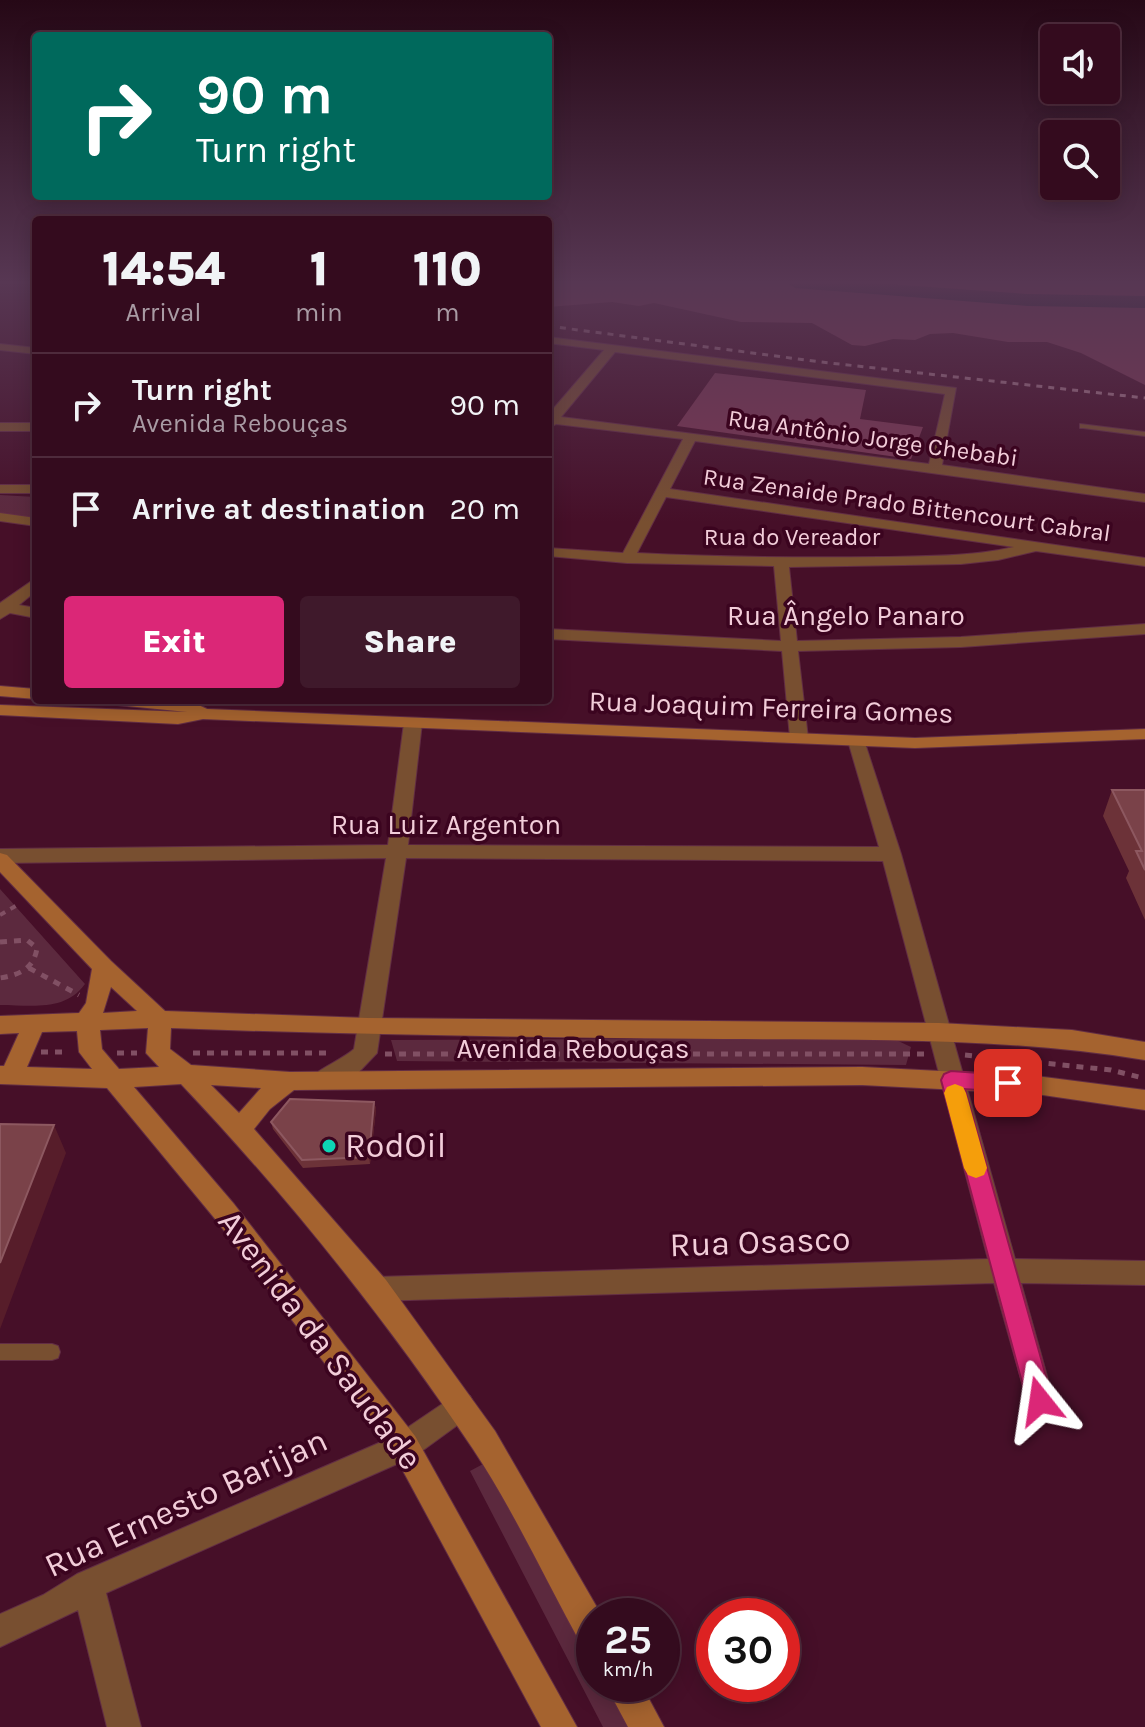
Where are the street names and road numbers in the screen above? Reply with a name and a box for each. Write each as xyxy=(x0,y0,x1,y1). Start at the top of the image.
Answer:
street label: Rua Antônio Jorge Chebabi xyxy=(726,404,1020,472)
street label: Rua Zenaide Prado Bittencourt Cabral xyxy=(702,463,1112,547)
street label: Rua do Vereador xyxy=(704,523,881,551)
street label: Rua Ângelo Panaro xyxy=(727,599,965,632)
street label: Rua Joaquim Ferreira Gomes xyxy=(588,684,954,730)
street label: Rua Luiz Argenton xyxy=(331,808,561,841)
street label: Avenida Rebouças xyxy=(457,1032,689,1065)
street label: Avenida da Saudade xyxy=(209,1203,431,1477)
street label: Rua Osasco xyxy=(669,1219,851,1265)
street label: Rua Ernesto Barijan xyxy=(38,1420,334,1586)

